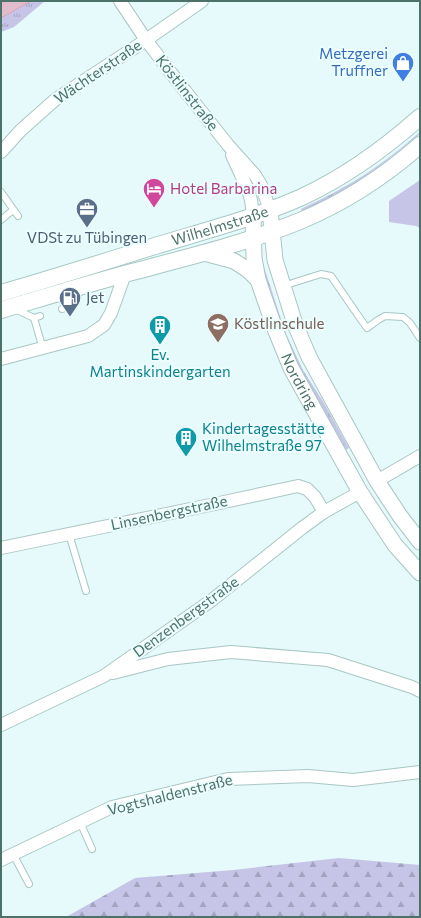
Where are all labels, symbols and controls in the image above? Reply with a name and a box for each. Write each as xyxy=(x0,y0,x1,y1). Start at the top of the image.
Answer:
street label: Wächterstraße xyxy=(50,35,145,107)
place label: Metzgerei Truffner xyxy=(319,44,388,79)
shop icon: Metzgerei Truffner xyxy=(390,50,416,83)
street label: Köstlinstraße xyxy=(153,51,223,134)
hotel icon: Hotel Barbarina xyxy=(141,176,167,209)
place label: Hotel Barbarina xyxy=(170,179,277,197)
office icon: VDSt zu Tübingen xyxy=(74,196,100,229)
street label: Wilhelmstraße xyxy=(169,201,270,249)
place label: VDSt zu Tübingen xyxy=(27,228,147,246)
fuel station icon: Jet xyxy=(57,285,83,318)
place label: Jet xyxy=(86,288,104,306)
school or university icon: Köstlinschule xyxy=(205,311,231,344)
building icon: Ev. Martinskindergarten xyxy=(147,313,173,346)
place label: Köstlinschule xyxy=(234,314,325,332)
place label: Ev. Martinskindergarten xyxy=(89,345,231,380)
street label: Nordring xyxy=(278,350,322,412)
place label: Kindertagesstätte Wilhelmstraße 97 xyxy=(202,419,325,454)
building icon: Kindertagesstätte Wilhelmstraße 97 xyxy=(173,425,199,458)
street label: Linsenbergstraße xyxy=(109,491,229,533)
street label: Denzenbergstraße xyxy=(129,572,242,661)
street label: Vogtshaldenstraße xyxy=(105,770,234,818)

